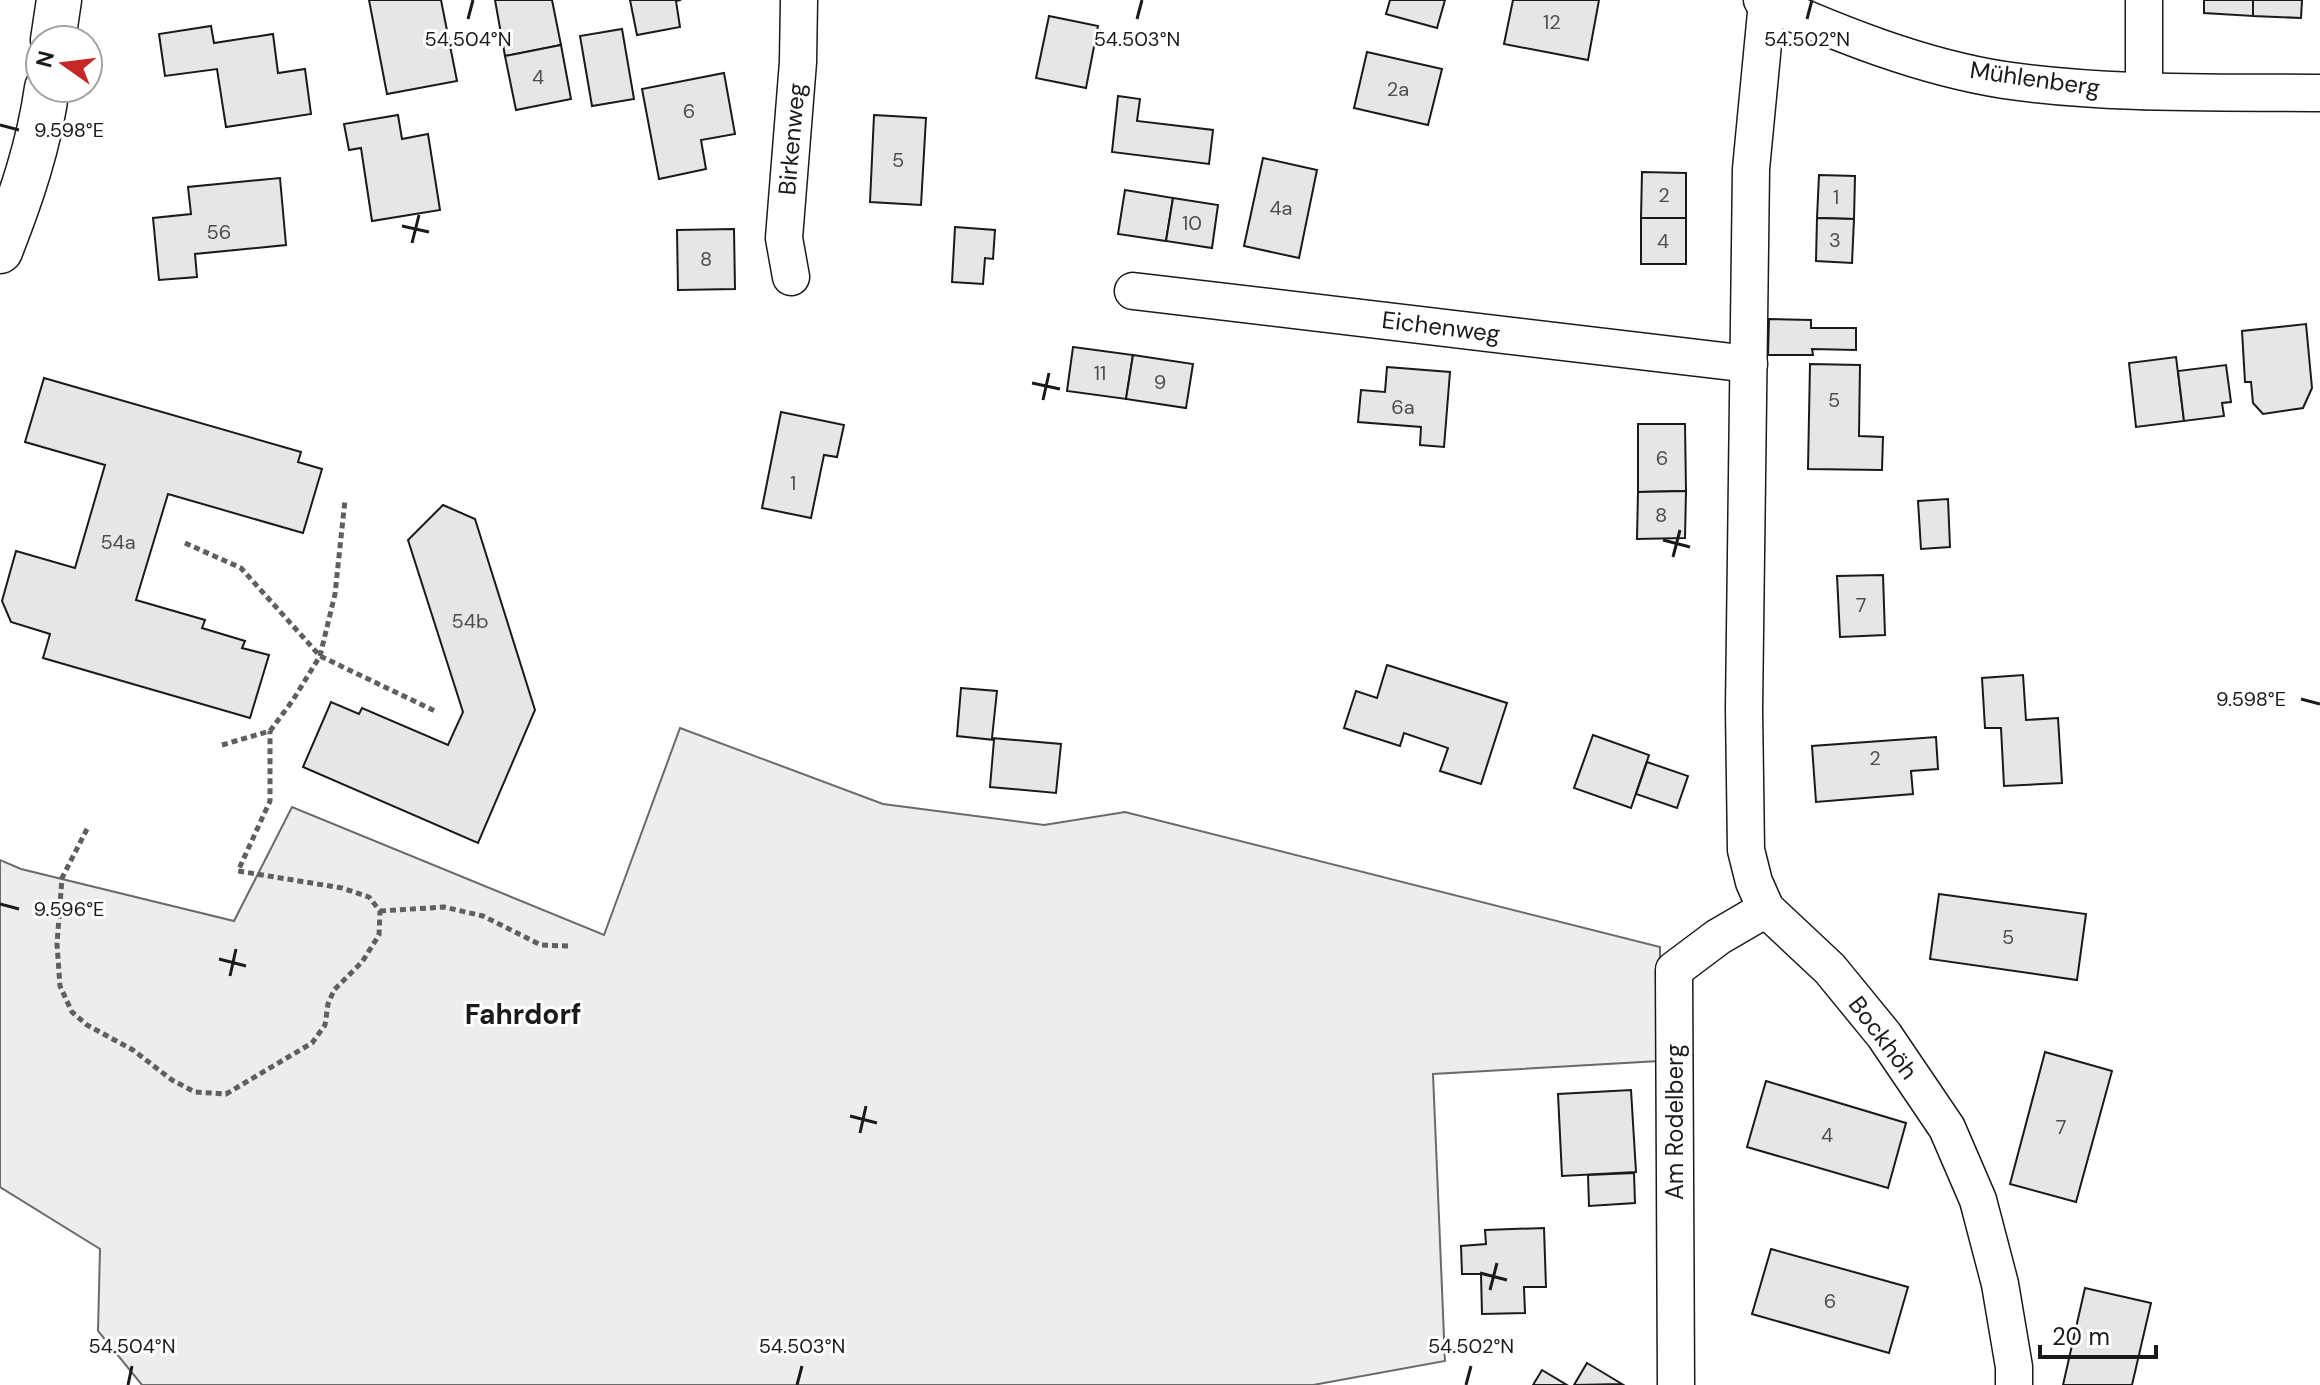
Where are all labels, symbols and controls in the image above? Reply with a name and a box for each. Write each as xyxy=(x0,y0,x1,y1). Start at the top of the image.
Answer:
house number: 12 xyxy=(1543,9,1561,35)
north arrow xyxy=(24,24,104,104)
text: 54.504°N xyxy=(425,26,512,52)
text: 54.503°N xyxy=(1094,26,1180,52)
text: 54.502°N xyxy=(1764,26,1850,52)
text: N xyxy=(29,48,61,71)
street label: Mühlenberg xyxy=(1968,54,2102,103)
house number: 4 xyxy=(532,64,544,90)
house number: 2a xyxy=(1387,76,1409,102)
street label: Birkenweg xyxy=(771,82,812,196)
house number: 6 xyxy=(683,98,695,124)
text: 9.598°E xyxy=(34,117,104,143)
house number: 5 xyxy=(892,147,904,173)
house number: 2 xyxy=(1658,182,1670,208)
house number: 1 xyxy=(1833,184,1839,210)
house number: 4a xyxy=(1269,195,1293,221)
house number: 10 xyxy=(1182,210,1202,236)
house number: 56 xyxy=(207,219,231,245)
house number: 3 xyxy=(1829,227,1841,253)
house number: 4 xyxy=(1657,228,1669,254)
house number: 8 xyxy=(700,246,712,272)
street label: Eichenweg xyxy=(1380,304,1502,349)
house number: 11 xyxy=(1094,360,1106,386)
house number: 9 xyxy=(1154,369,1166,395)
house number: 5 xyxy=(1828,387,1840,413)
house number: 6a xyxy=(1391,394,1415,420)
house number: 6 xyxy=(1656,445,1668,471)
house number: 1 xyxy=(790,470,796,496)
house number: 8 xyxy=(1655,502,1667,528)
house number: 54a xyxy=(100,529,136,555)
house number: 7 xyxy=(1856,592,1866,618)
house number: 54b xyxy=(452,608,488,634)
text: 9.598°E xyxy=(2216,686,2286,712)
house number: 2 xyxy=(1869,745,1881,771)
text: 9.596°E xyxy=(34,896,104,922)
house number: 5 xyxy=(2002,924,2014,950)
street label: Bockhöh xyxy=(1842,990,1925,1086)
district label: Fahrdorf xyxy=(465,996,581,1033)
street label: Am Rodelberg xyxy=(1659,1044,1690,1200)
house number: 7 xyxy=(2056,1114,2066,1140)
house number: 4 xyxy=(1821,1122,1833,1148)
house number: 6 xyxy=(1824,1288,1836,1314)
scale bar xyxy=(2040,1309,2156,1359)
text: 20 m xyxy=(2052,1321,2110,1352)
text: 54.504°N xyxy=(89,1333,176,1359)
text: 54.503°N xyxy=(759,1333,845,1359)
text: 54.502°N xyxy=(1428,1333,1514,1359)

